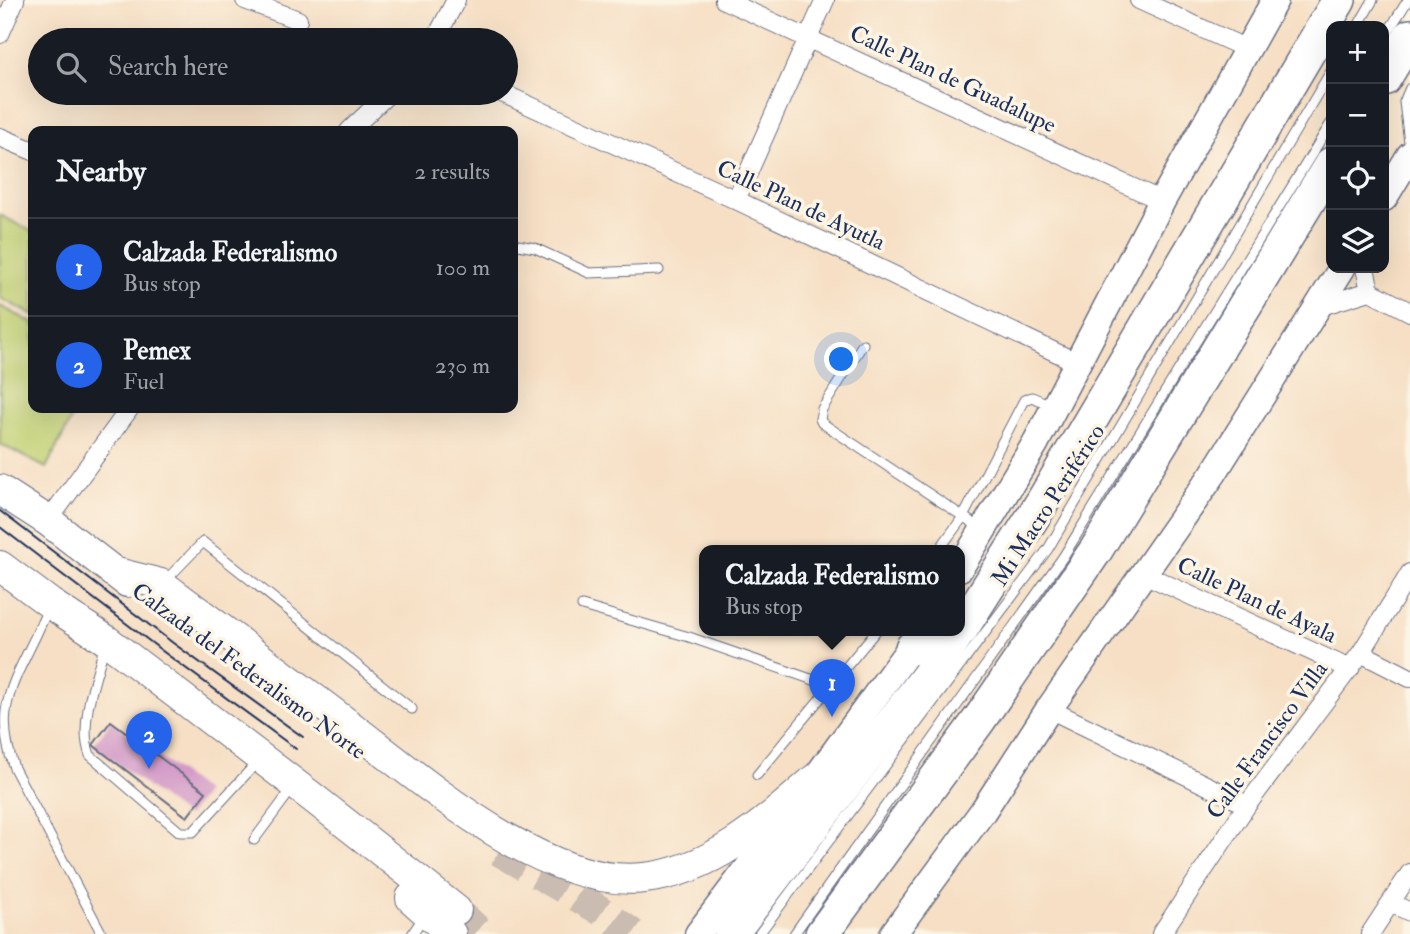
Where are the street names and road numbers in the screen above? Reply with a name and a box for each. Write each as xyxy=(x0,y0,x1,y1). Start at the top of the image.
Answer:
street label: Calle Plan de Guadalupe xyxy=(845,19,1061,141)
street label: Calle Plan de Ayutla xyxy=(712,153,890,257)
street label: Mi Macro Periférico xyxy=(985,419,1111,591)
street label: Calle Plan de Ayala xyxy=(1173,550,1342,650)
street label: Calzada del Federalismo Norte xyxy=(126,576,372,766)
street label: Calle Francisco Villa xyxy=(1200,655,1334,825)

